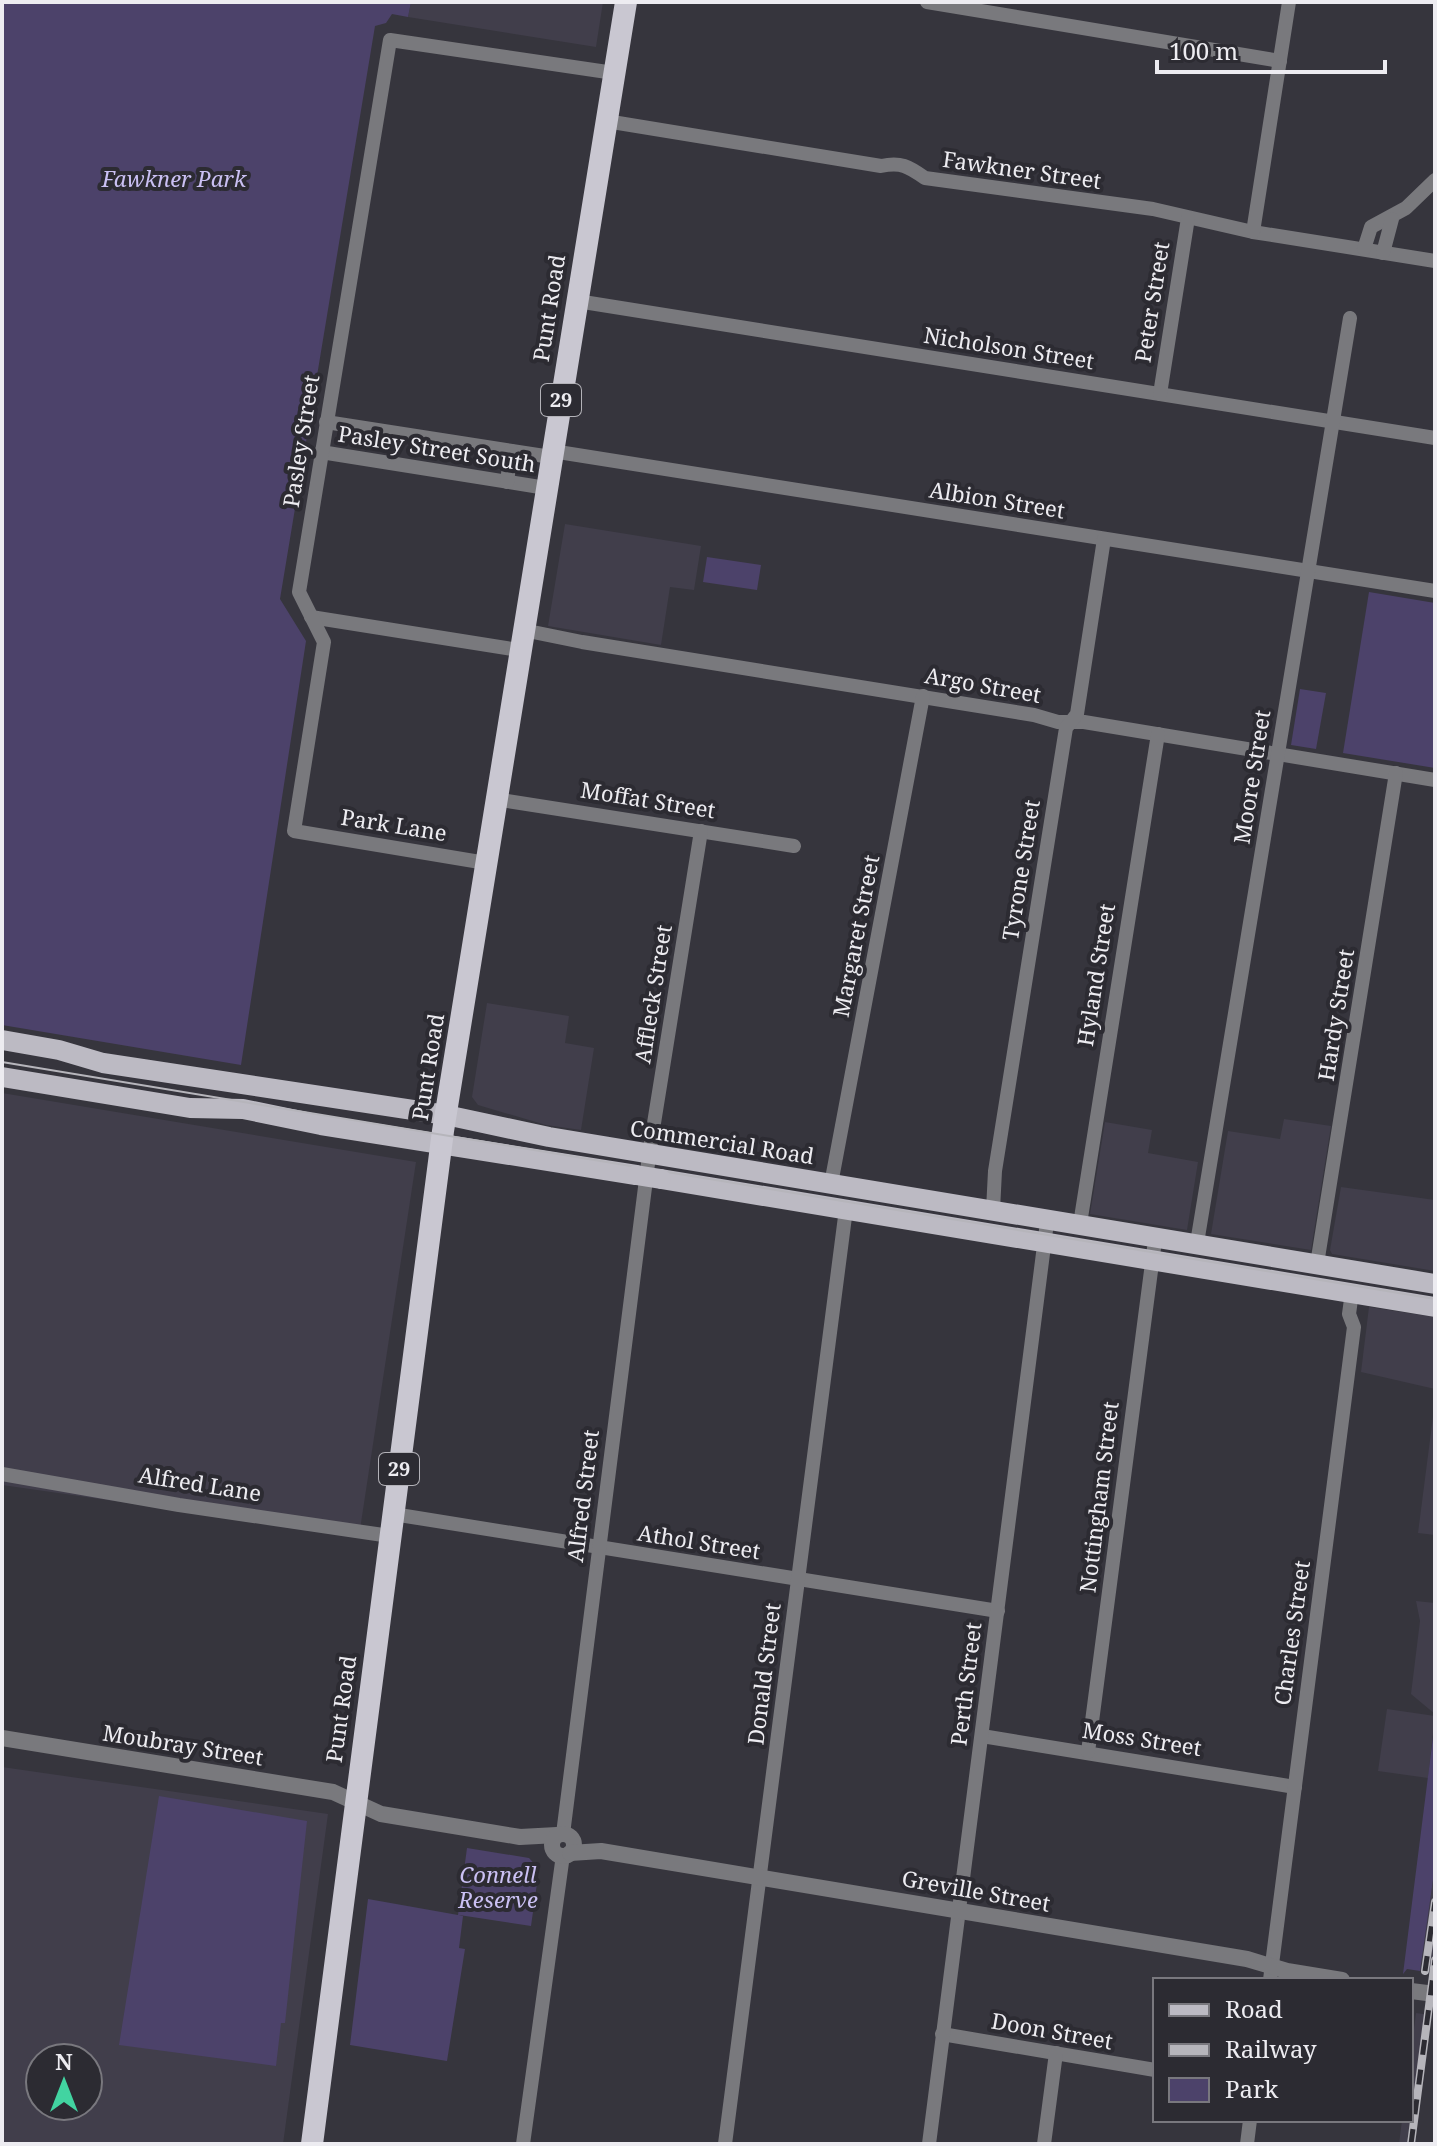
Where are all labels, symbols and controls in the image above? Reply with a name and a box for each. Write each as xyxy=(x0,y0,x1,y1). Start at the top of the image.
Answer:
scale bar xyxy=(1157,24,1385,74)
text: 100 m xyxy=(1169,34,1238,67)
street label: Fawkner Street xyxy=(941,143,1104,195)
park label: Fawkner Park xyxy=(101,163,248,193)
street label: Peter Street xyxy=(1127,239,1175,364)
street label: Punt Road xyxy=(525,252,571,363)
street label: Nicholson Street xyxy=(922,319,1097,375)
street label: Pasley Street xyxy=(275,372,325,509)
road number: 29 xyxy=(541,384,581,416)
street label: Pasley Street South xyxy=(336,418,538,478)
street label: Albion Street xyxy=(927,473,1067,525)
street label: Argo Street xyxy=(923,659,1044,709)
street label: Moore Street xyxy=(1226,707,1276,846)
street label: Moffat Street xyxy=(579,774,718,825)
street label: Tyrone Street xyxy=(994,797,1046,942)
street label: Park Lane xyxy=(339,801,449,847)
street label: Margaret Street xyxy=(825,852,885,1019)
street label: Hyland Street xyxy=(1069,901,1121,1048)
street label: Affleck Street xyxy=(626,922,678,1065)
street label: Hardy Street xyxy=(1310,946,1360,1083)
street label: Punt Road xyxy=(404,1011,450,1122)
street label: Commercial Road xyxy=(628,1112,817,1170)
street label: Nottingham Street xyxy=(1071,1399,1125,1594)
street label: Alfred Street xyxy=(559,1428,605,1564)
road number: 29 xyxy=(379,1453,419,1485)
street label: Alfred Lane xyxy=(137,1459,264,1508)
street label: Athol Street xyxy=(636,1517,763,1566)
street label: Charles Street xyxy=(1266,1558,1316,1707)
street label: Donald Street xyxy=(739,1601,787,1747)
street label: Perth Street xyxy=(943,1620,987,1747)
street label: Punt Road xyxy=(318,1653,362,1764)
street label: Moss Street xyxy=(1080,1714,1204,1762)
street label: Moubray Street xyxy=(101,1717,266,1772)
park label: Connell Reserve xyxy=(457,1859,538,1914)
street label: Greville Street xyxy=(900,1862,1053,1918)
legend xyxy=(1153,1978,1413,2122)
text: Road xyxy=(1225,1992,1283,2025)
street label: Doon Street xyxy=(989,2005,1115,2055)
text: Railway xyxy=(1225,2032,1317,2065)
north arrow xyxy=(24,2042,104,2122)
text: N xyxy=(55,2046,73,2076)
text: Park xyxy=(1225,2072,1279,2105)

